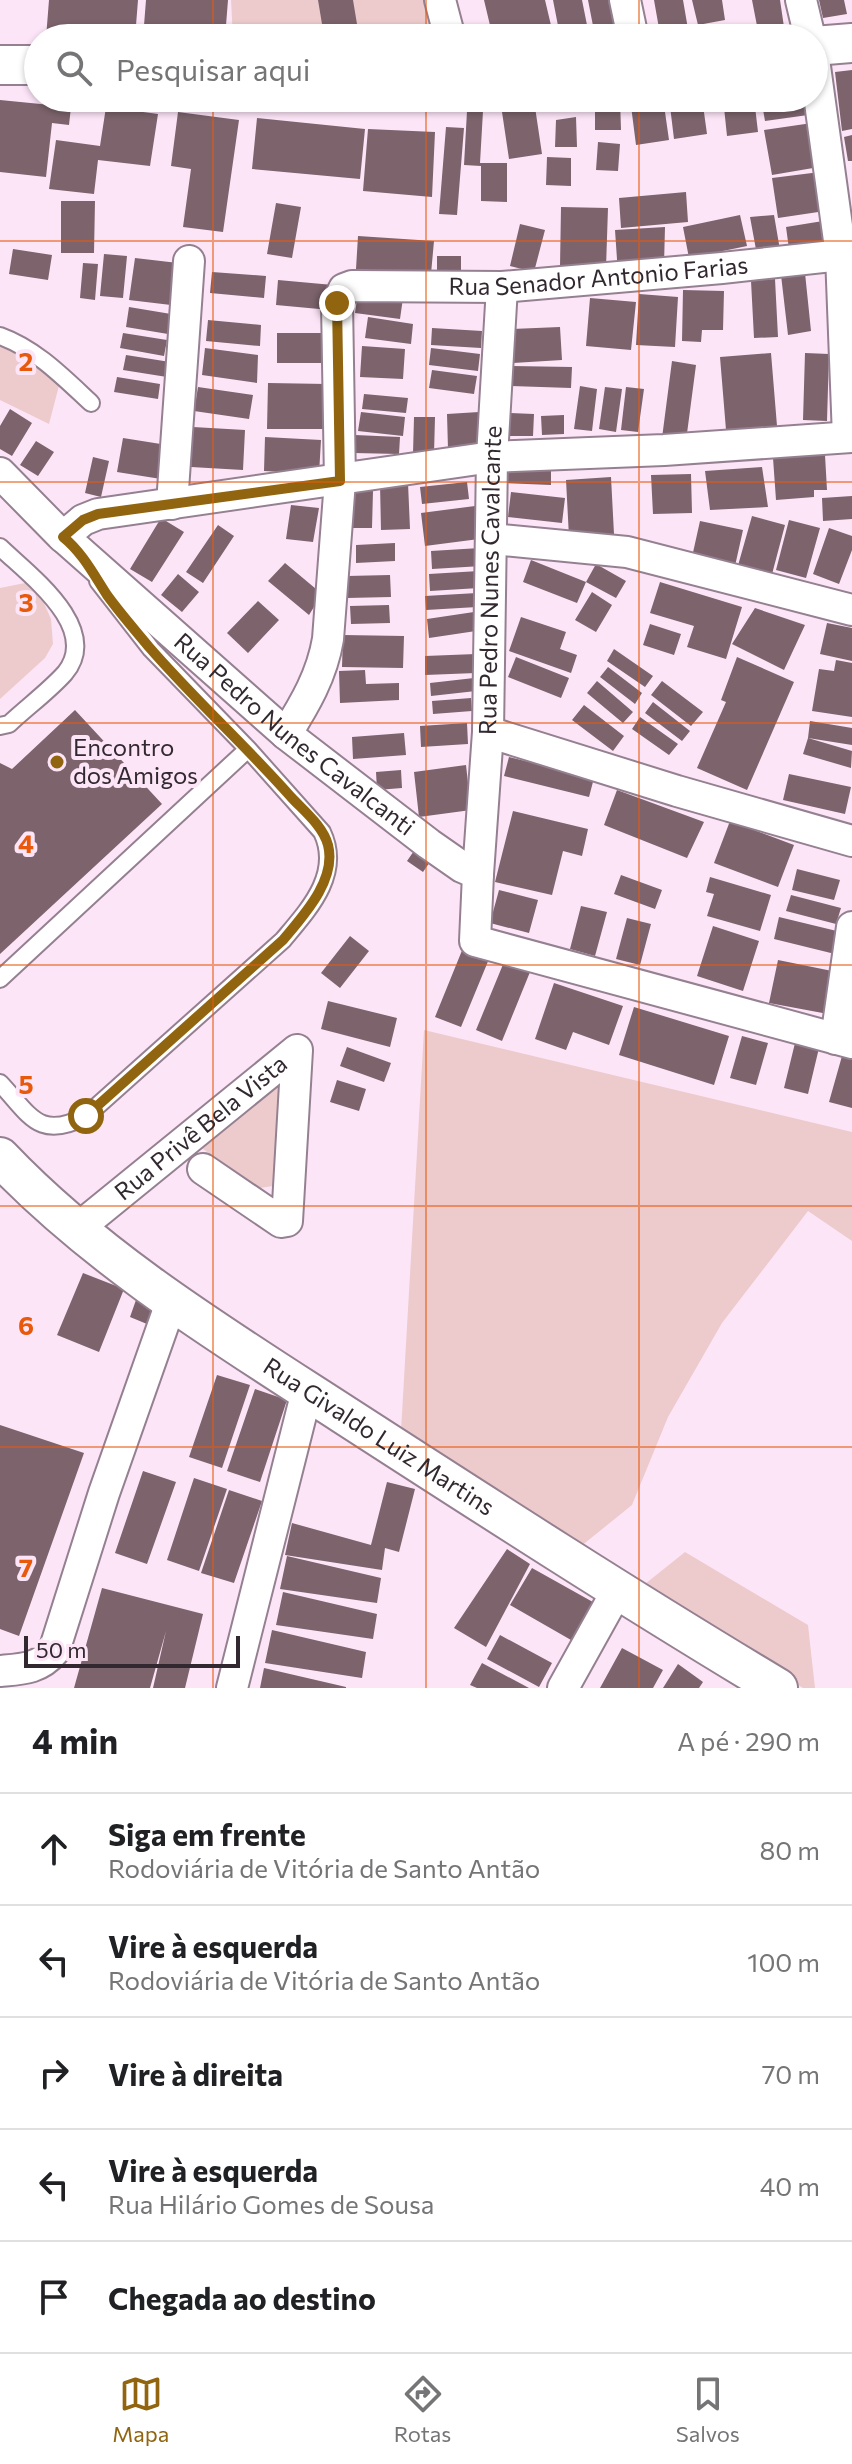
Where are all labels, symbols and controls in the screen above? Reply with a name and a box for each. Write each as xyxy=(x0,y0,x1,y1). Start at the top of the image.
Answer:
search box xyxy=(24,24,828,112)
icon: search xyxy=(52,46,96,90)
text: Pesquisar aqui xyxy=(116,50,311,87)
street label: Rua Senador Antonio Farias xyxy=(448,249,749,301)
route end xyxy=(319,285,355,321)
text: 2 xyxy=(19,345,33,376)
street label: Rua Pedro Nunes Cavalcante xyxy=(472,425,507,735)
text: 3 xyxy=(18,586,34,617)
street label: Rua Pedro Nunes Cavalcanti xyxy=(169,626,421,841)
place label: Encontro dos Amigos xyxy=(73,732,198,789)
marker: Encontro dos Amigos xyxy=(48,753,66,771)
text: 4 xyxy=(18,827,34,858)
street label: Rua Privê Bela Vista xyxy=(108,1048,292,1206)
text: 5 xyxy=(18,1068,34,1099)
route start xyxy=(68,1098,104,1134)
text: 6 xyxy=(18,1309,34,1340)
street label: Rua Givaldo Luiz Martins xyxy=(258,1351,500,1521)
text: 7 xyxy=(19,1551,33,1582)
scale bar xyxy=(24,1632,240,1668)
text: 50 m xyxy=(36,1636,86,1663)
text: 4 min xyxy=(32,1719,118,1761)
text: A pé · 290 m xyxy=(677,1725,820,1756)
text: Siga em frente xyxy=(108,1815,306,1852)
icon: ahead xyxy=(32,1827,76,1871)
text: 80 m xyxy=(760,1834,820,1865)
text: Rodoviária de Vitória de Santo Antão xyxy=(108,1852,540,1883)
text: Vire à esquerda xyxy=(108,1927,318,1964)
icon: left xyxy=(32,1939,76,1983)
text: 100 m xyxy=(747,1946,820,1977)
text: Rodoviária de Vitória de Santo Antão xyxy=(108,1964,540,1995)
icon: right xyxy=(32,2051,76,2095)
text: Vire à direita xyxy=(108,2055,283,2092)
text: 70 m xyxy=(762,2058,820,2089)
text: Vire à esquerda xyxy=(108,2151,318,2188)
icon: left xyxy=(32,2163,76,2207)
text: 40 m xyxy=(760,2170,820,2201)
text: Rua Hilário Gomes de Sousa xyxy=(108,2188,434,2219)
icon: arrive xyxy=(32,2275,76,2319)
text: Chegada ao destino xyxy=(108,2279,376,2316)
tab: Mapa xyxy=(112,2372,169,2447)
tab: Rotas xyxy=(394,2372,451,2447)
tab: Salvos xyxy=(676,2372,740,2447)

